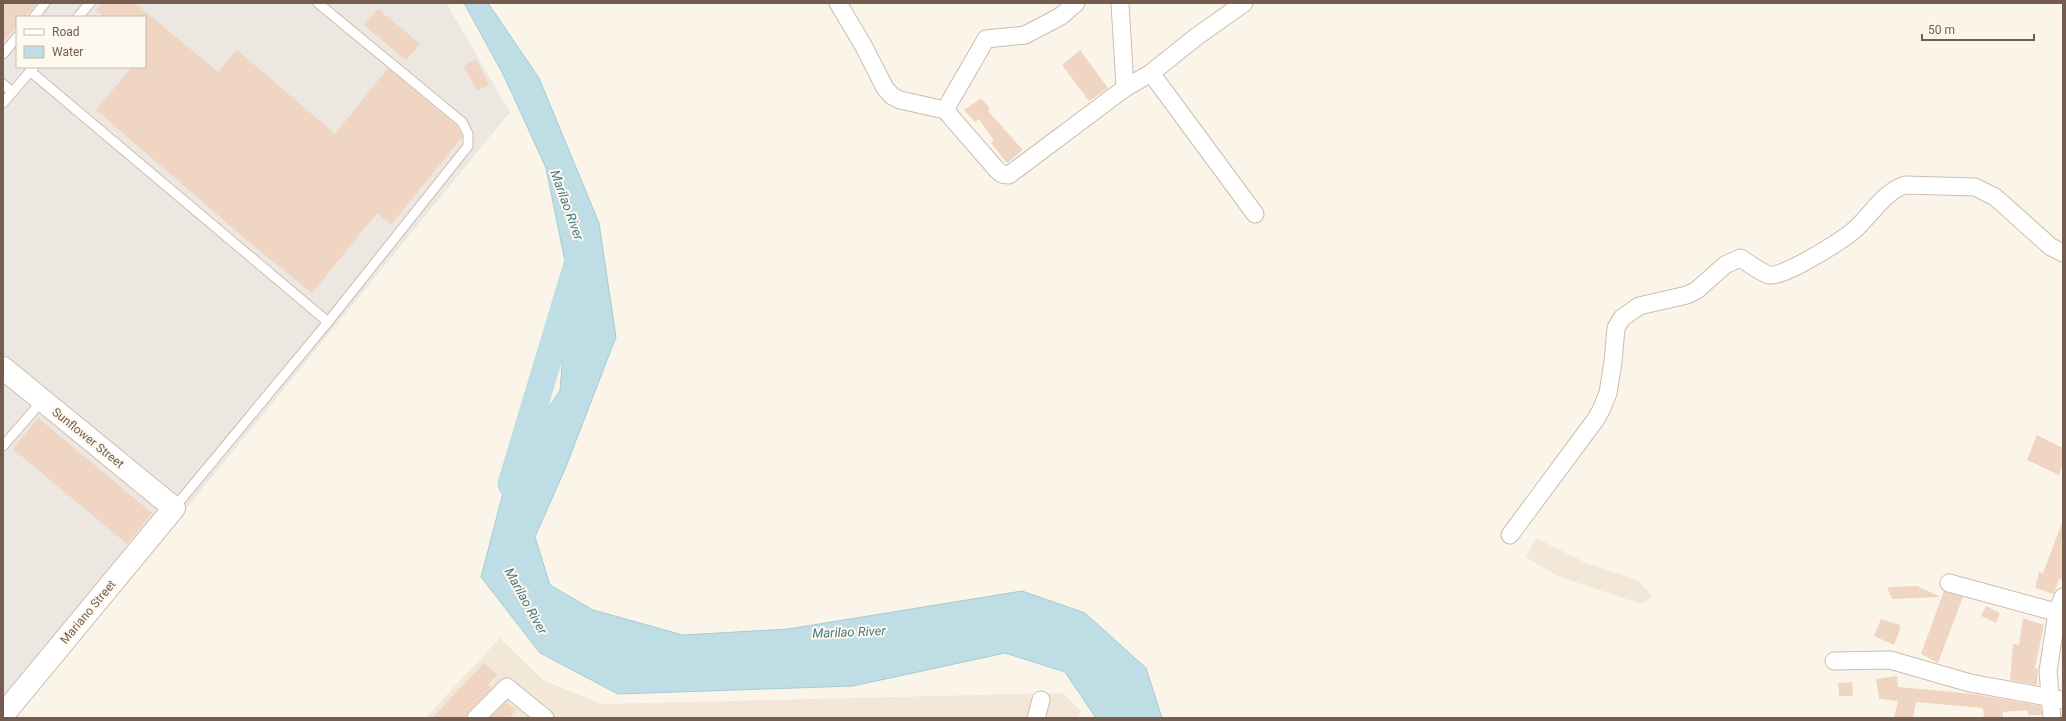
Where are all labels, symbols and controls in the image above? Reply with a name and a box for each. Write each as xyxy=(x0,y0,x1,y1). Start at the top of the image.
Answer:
legend xyxy=(16,16,146,68)
scale bar xyxy=(1922,16,2034,42)
text: 50 m xyxy=(1928,23,1955,37)
text: Road xyxy=(52,25,80,39)
text: Water xyxy=(52,45,83,59)
water label: Marilao River xyxy=(547,168,587,243)
street label: Sunflower Street xyxy=(49,405,127,471)
water label: Marilao River xyxy=(502,565,551,637)
street label: Mariano Street xyxy=(57,577,119,647)
water label: Marilao River xyxy=(812,623,887,641)

